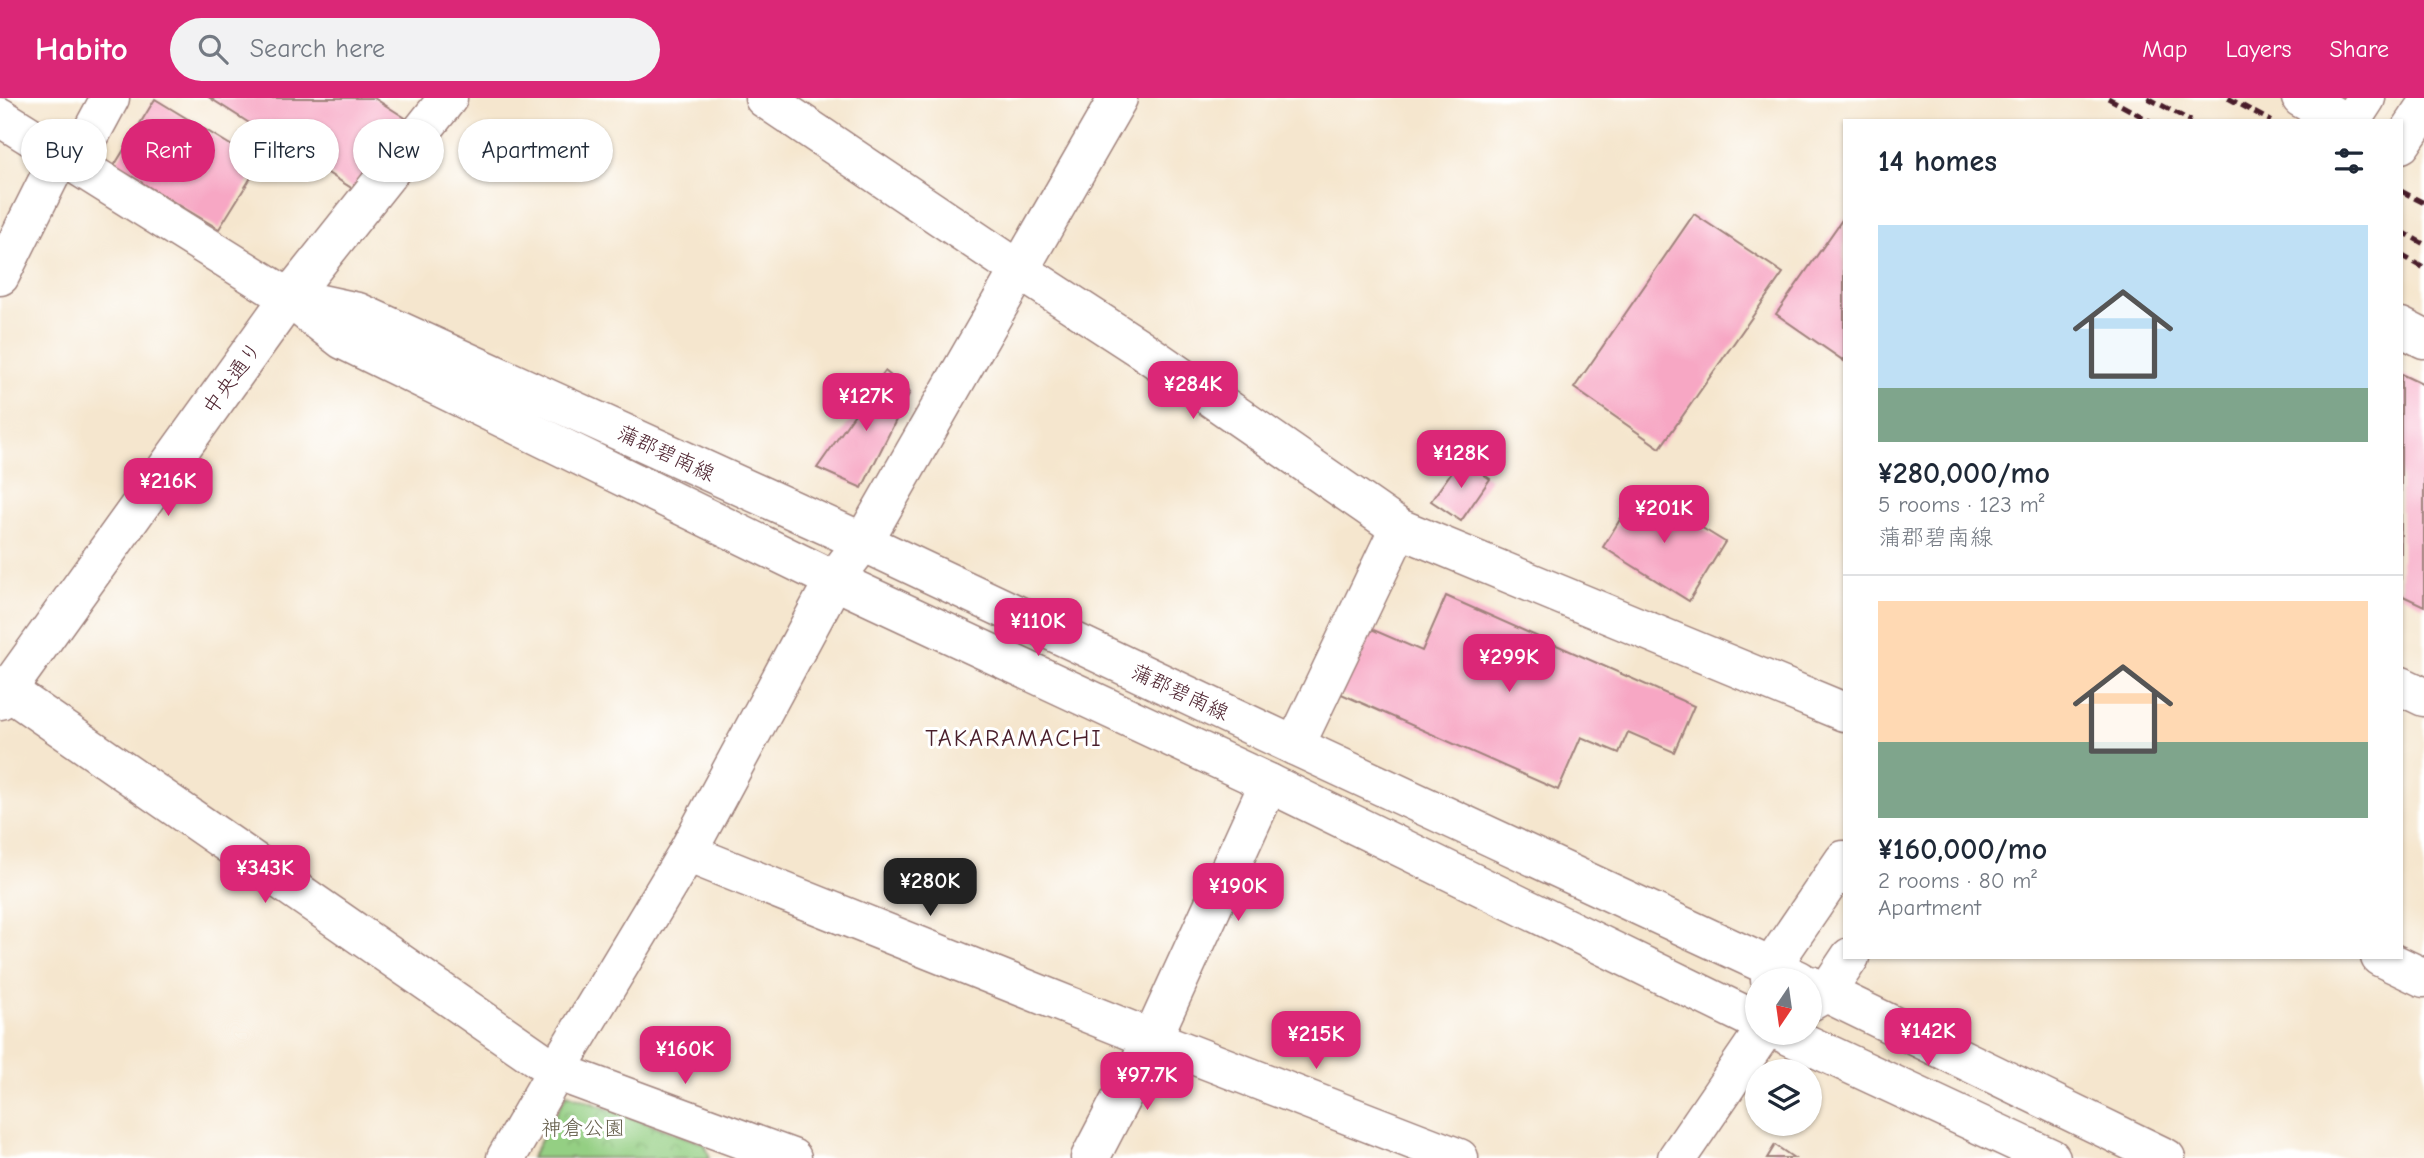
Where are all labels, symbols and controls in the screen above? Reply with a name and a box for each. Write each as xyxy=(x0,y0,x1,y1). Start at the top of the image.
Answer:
search box xyxy=(170,18,660,81)
text: Habito xyxy=(35,30,128,68)
icon: search xyxy=(194,30,232,68)
text: Search here xyxy=(250,34,385,64)
text: Map xyxy=(2142,35,2188,63)
text: Layers xyxy=(2226,35,2291,63)
text: Share xyxy=(2329,35,2389,63)
chip: Buy xyxy=(21,119,107,182)
chip: Rent xyxy=(121,119,215,182)
chip: Filters xyxy=(229,119,339,182)
chip: New xyxy=(353,119,444,182)
chip: Apartment xyxy=(458,119,613,182)
icon: filters xyxy=(2330,142,2368,180)
text: 14 homes xyxy=(1878,144,1997,179)
icon: home xyxy=(2060,271,2186,397)
street label: 中央通り xyxy=(198,337,266,419)
pin: ¥284K xyxy=(1144,362,1242,421)
text: ¥284K xyxy=(1164,370,1222,397)
pin: ¥127K xyxy=(817,374,915,433)
text: ¥127K xyxy=(839,382,893,409)
street label: 蒲郡碧南線 xyxy=(613,420,719,486)
pin: ¥128K xyxy=(1412,430,1510,490)
text: ¥128K xyxy=(1433,439,1489,466)
text: ¥280,000/mo xyxy=(1878,456,2050,491)
pin: ¥216K xyxy=(119,458,217,518)
text: ¥216K xyxy=(140,467,196,494)
pin: ¥201K xyxy=(1615,486,1713,545)
text: 5 rooms · 123 m² xyxy=(1878,491,2044,518)
text: ¥201K xyxy=(1635,494,1693,521)
text: 蒲郡碧南線 xyxy=(1878,524,1993,551)
pin: ¥110K xyxy=(989,598,1087,658)
text: ¥110K xyxy=(1010,607,1066,634)
pin: ¥299K xyxy=(1460,634,1558,694)
text: ¥299K xyxy=(1479,643,1539,670)
icon: home xyxy=(2060,646,2186,772)
street label: 蒲郡碧南線 xyxy=(1127,659,1233,725)
district label: TAKARAMACHI xyxy=(925,724,1103,752)
text: ¥160,000/mo xyxy=(1878,832,2047,867)
pin: ¥343K xyxy=(216,846,314,905)
text: ¥343K xyxy=(236,854,294,881)
pin: ¥280K xyxy=(881,858,979,918)
pin: ¥190K xyxy=(1189,864,1287,923)
text: ¥280K xyxy=(900,867,960,894)
text: 2 rooms · 80 m² xyxy=(1878,867,2037,894)
text: ¥190K xyxy=(1209,872,1267,899)
text: Apartment xyxy=(1878,894,1981,921)
north arrow xyxy=(1745,968,1822,1045)
map controls xyxy=(1745,968,1822,1136)
pin: ¥142K xyxy=(1879,1009,1977,1068)
pin: ¥215K xyxy=(1267,1012,1365,1071)
text: ¥142K xyxy=(1900,1017,1956,1044)
text: ¥215K xyxy=(1288,1020,1344,1047)
pin: ¥160K xyxy=(636,1026,734,1086)
text: ¥160K xyxy=(656,1035,714,1062)
pin: ¥97.7K xyxy=(1090,1052,1204,1112)
button: layers xyxy=(1745,1059,1822,1136)
text: ¥97.7K xyxy=(1116,1061,1178,1088)
park label: 神倉公園 xyxy=(541,1116,625,1140)

